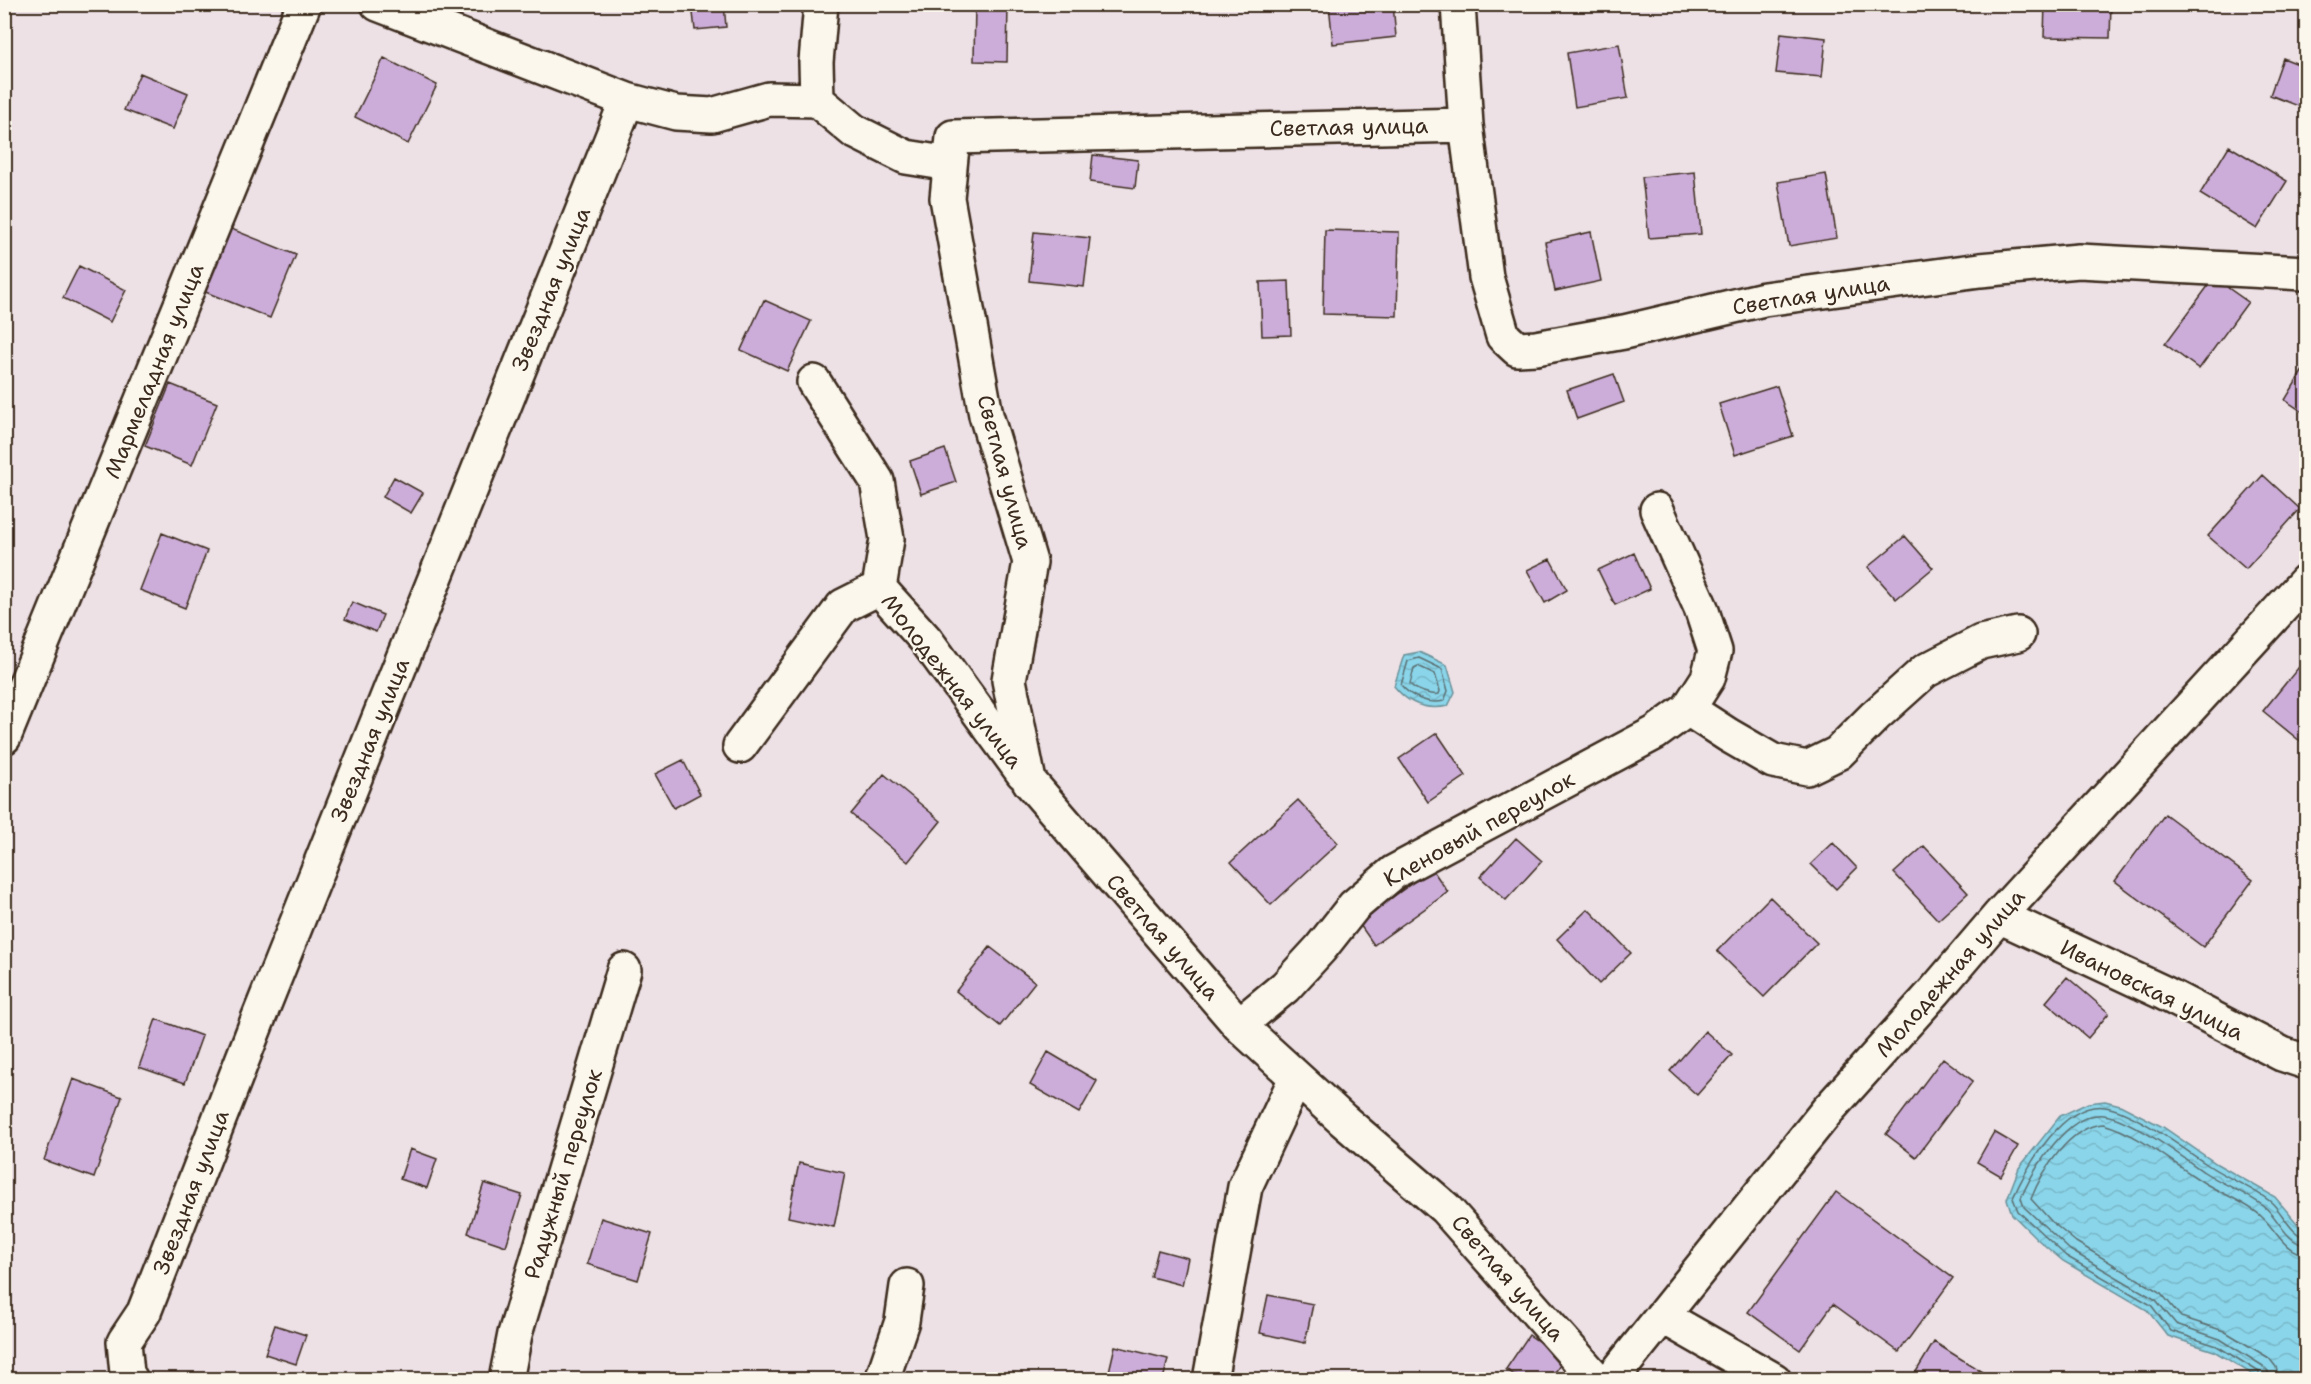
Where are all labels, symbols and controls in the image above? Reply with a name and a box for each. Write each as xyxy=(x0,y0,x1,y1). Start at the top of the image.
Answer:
street label: Светлая улица xyxy=(1269,111,1429,143)
street label: Звездная улица xyxy=(505,203,597,375)
street label: Мармеладная улица xyxy=(98,259,211,483)
street label: Светлая улица xyxy=(1730,268,1892,322)
street label: Светлая улица xyxy=(970,392,1040,553)
street label: Молодежная улица xyxy=(875,588,1030,775)
street label: Звездная улица xyxy=(324,654,416,826)
street label: Кленовый переулок xyxy=(1378,764,1580,894)
street label: Светлая улица xyxy=(1100,868,1226,1007)
street label: Молодежная улица xyxy=(1869,882,2031,1063)
street label: Ивановская улица xyxy=(2056,933,2249,1047)
street label: Радужный переулок xyxy=(517,1065,609,1283)
street label: Звездная улица xyxy=(146,1105,236,1278)
street label: Светлая улица xyxy=(1445,1209,1571,1348)

